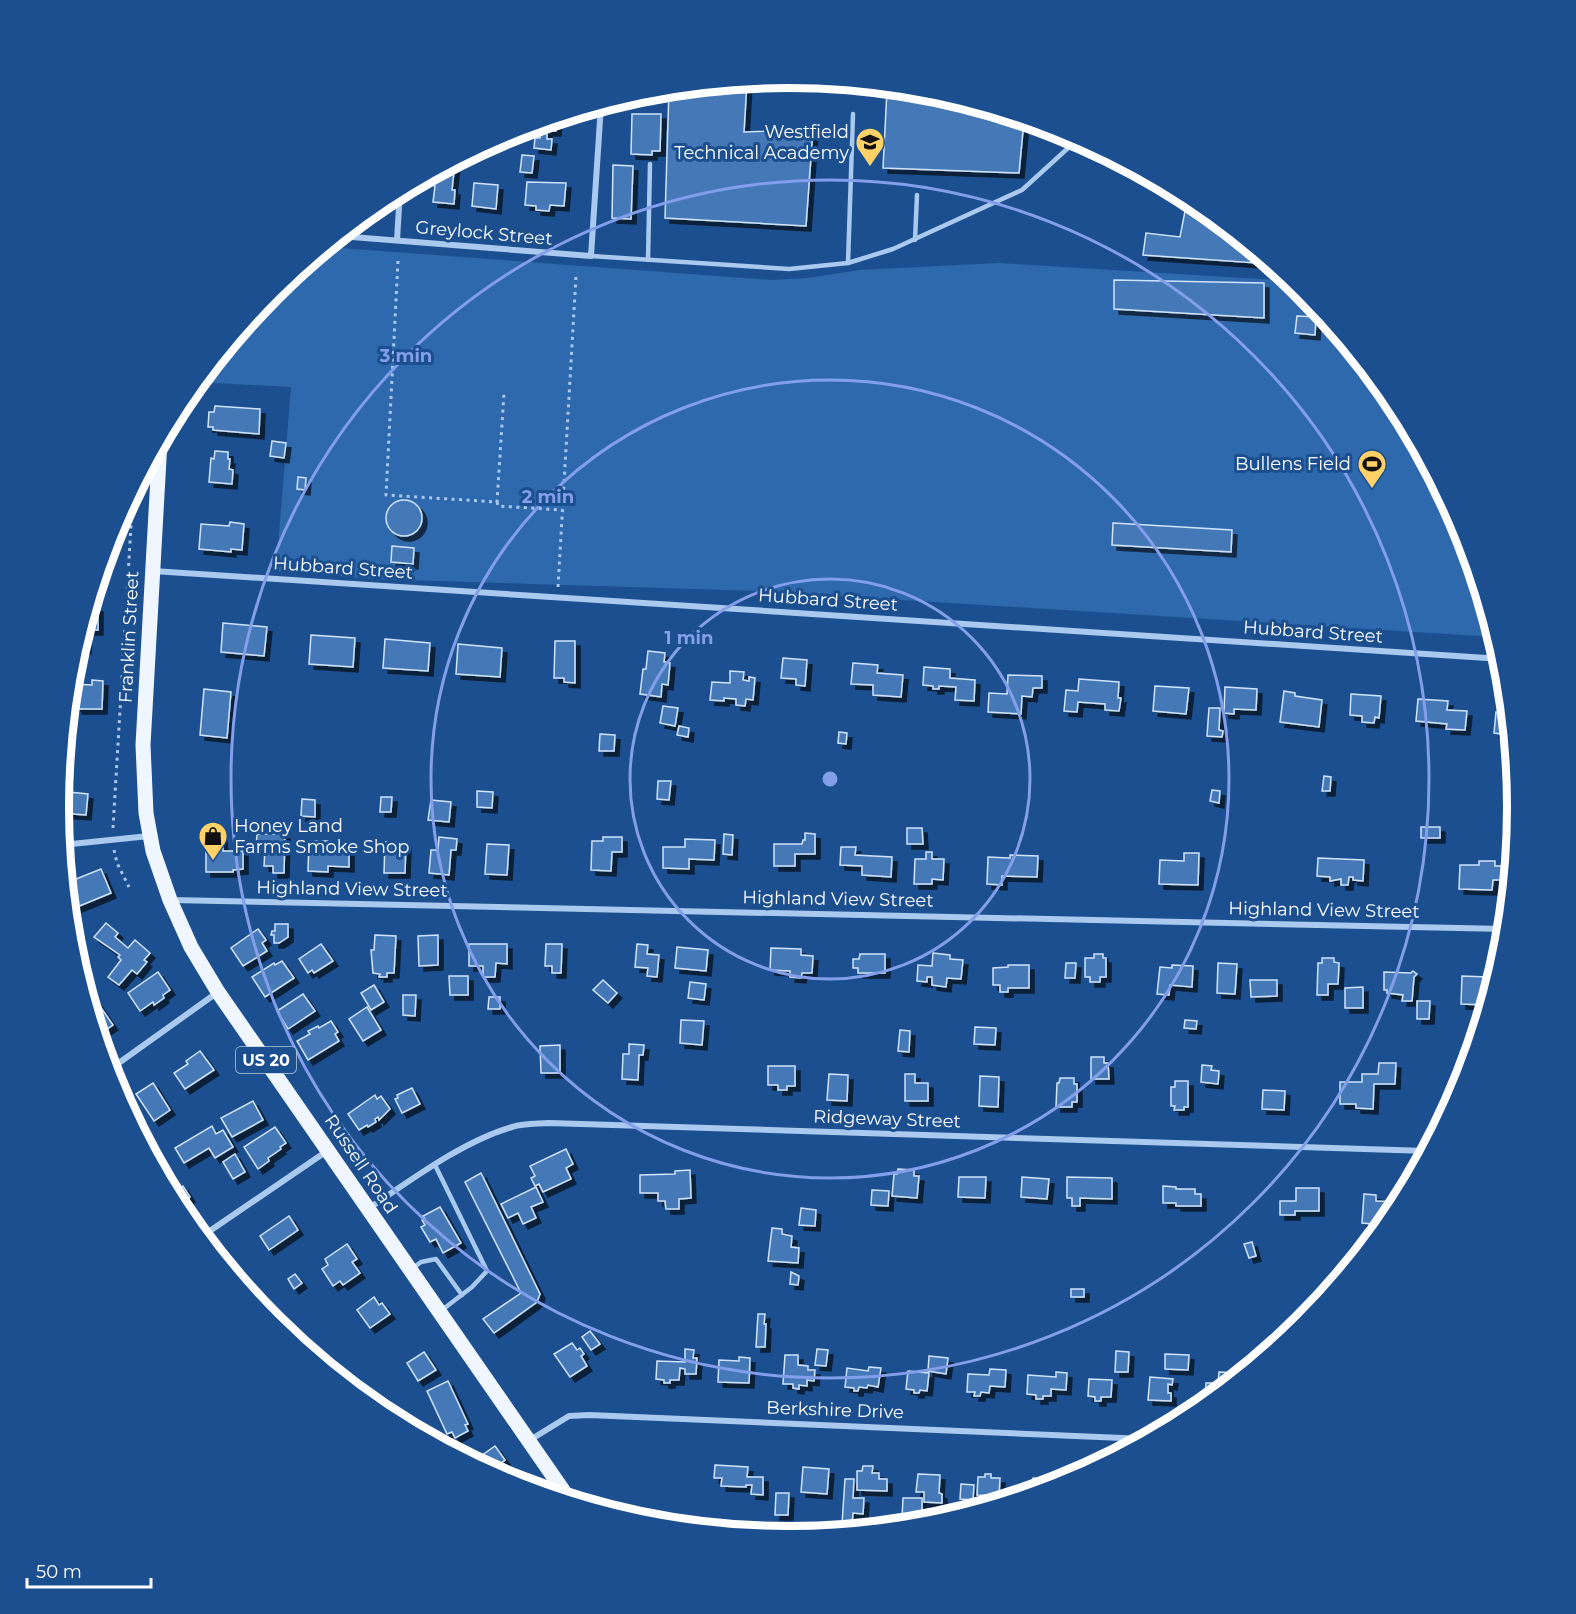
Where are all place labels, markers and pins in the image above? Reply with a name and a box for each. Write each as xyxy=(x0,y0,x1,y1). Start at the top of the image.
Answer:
place label: Westfield Technical Academy xyxy=(674,121,849,164)
school or university icon: Westfield Technical Academy xyxy=(854,126,886,168)
sports icon: Bullens Field xyxy=(1356,448,1388,490)
place label: Bullens Field xyxy=(1235,453,1351,475)
centre of rings xyxy=(820,769,840,789)
place label: Honey Land Farms Smoke Shop xyxy=(234,815,409,858)
shop icon: Honey Land Farms Smoke Shop xyxy=(197,820,229,862)

